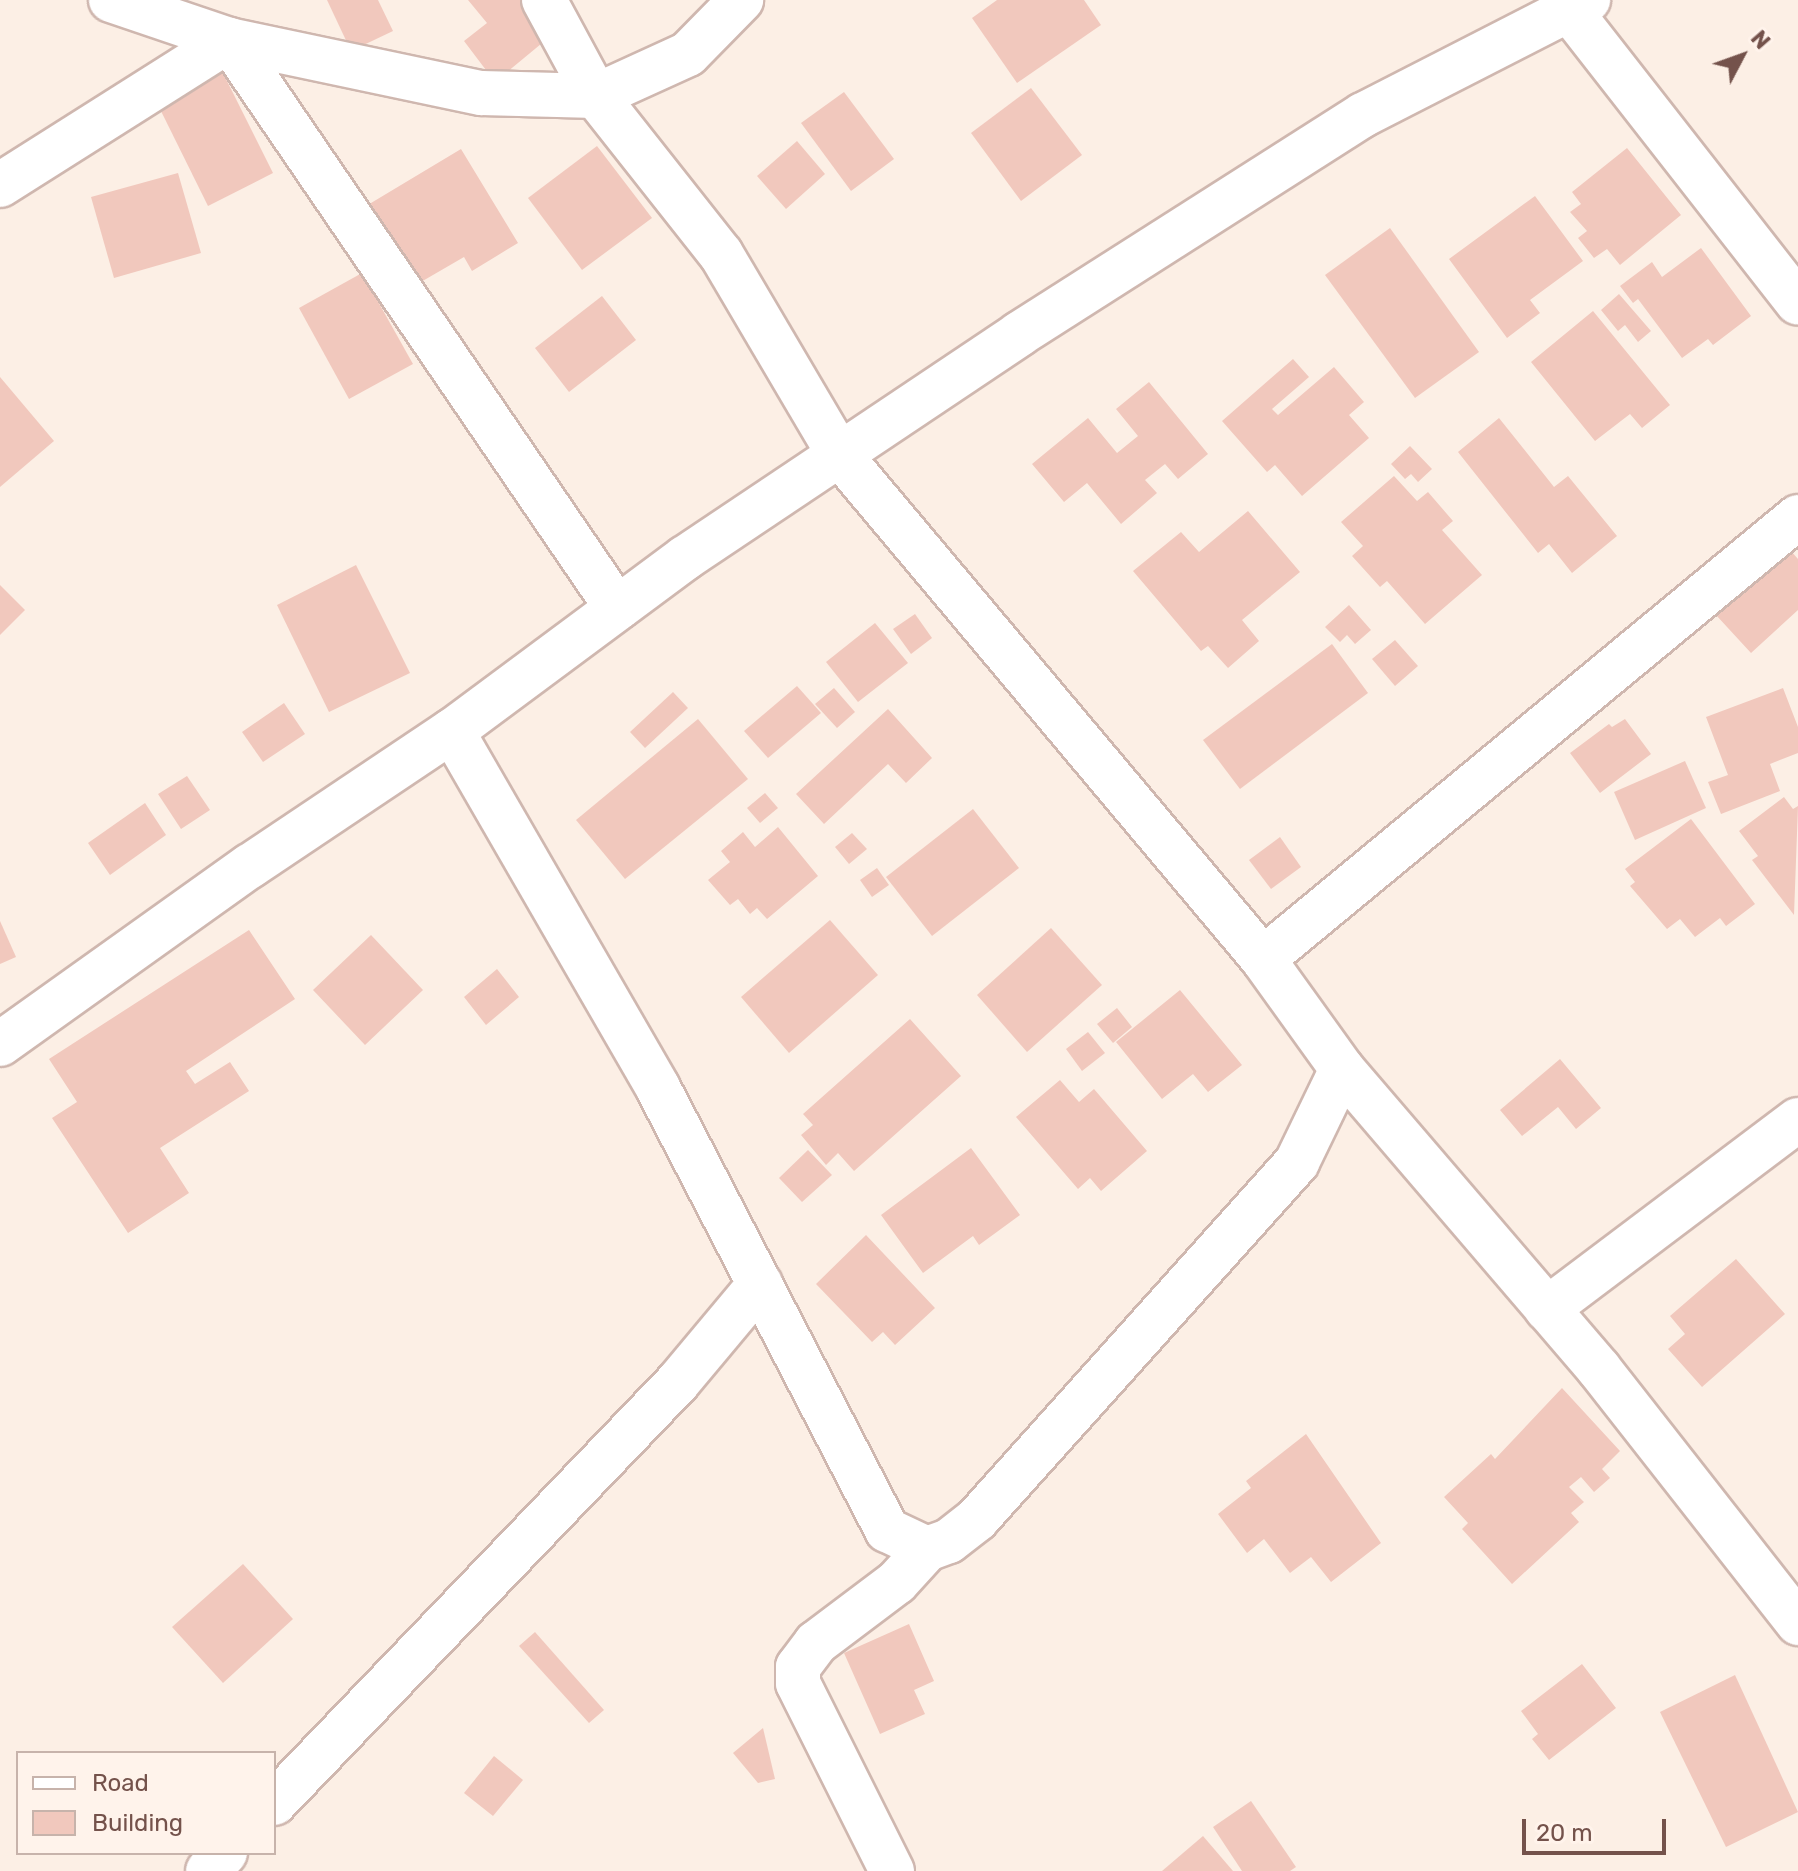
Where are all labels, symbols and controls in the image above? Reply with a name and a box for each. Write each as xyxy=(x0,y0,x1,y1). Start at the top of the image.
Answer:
north arrow xyxy=(1702,16,1782,96)
text: N xyxy=(1745,25,1776,55)
legend xyxy=(16,1751,276,1855)
text: Road xyxy=(92,1769,149,1797)
scale bar xyxy=(1526,1803,1670,1853)
text: Building xyxy=(92,1809,183,1837)
text: 20 m xyxy=(1536,1819,1593,1847)

